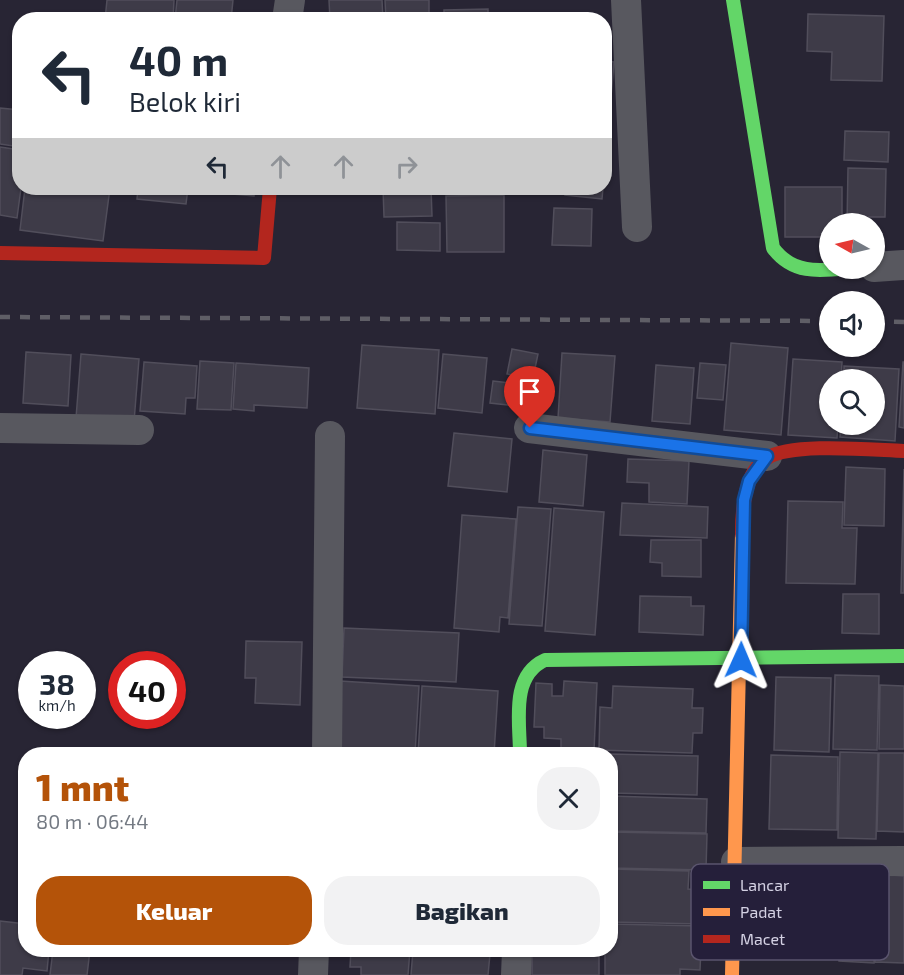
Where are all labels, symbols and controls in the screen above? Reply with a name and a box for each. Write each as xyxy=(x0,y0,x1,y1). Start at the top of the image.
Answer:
text: 40 m xyxy=(129,34,228,84)
icon: left xyxy=(30,36,108,114)
text: Belok kiri xyxy=(129,85,241,117)
icon: left xyxy=(201,150,234,183)
icon: ahead xyxy=(264,150,297,183)
icon: ahead xyxy=(327,150,360,183)
icon: right xyxy=(390,150,423,183)
north arrow xyxy=(819,213,885,279)
map controls xyxy=(819,213,885,435)
button: sound xyxy=(819,291,885,357)
pin xyxy=(504,366,555,428)
button: search xyxy=(819,369,885,435)
icon: arrive xyxy=(513,375,546,408)
position arrow xyxy=(709,628,773,692)
speed limit sign: 40 xyxy=(108,651,186,729)
text: 38 xyxy=(39,665,75,701)
text: km/h xyxy=(38,696,76,714)
text: 1 mnt xyxy=(36,765,129,808)
button: close xyxy=(537,767,600,830)
text: 80 m · 06:44 xyxy=(36,809,149,833)
legend xyxy=(691,864,889,960)
text: Lancar xyxy=(740,875,790,894)
button: Keluar xyxy=(36,876,312,945)
button: Bagikan xyxy=(324,876,600,945)
text: Padat xyxy=(740,902,782,921)
text: Macet xyxy=(740,929,785,948)

